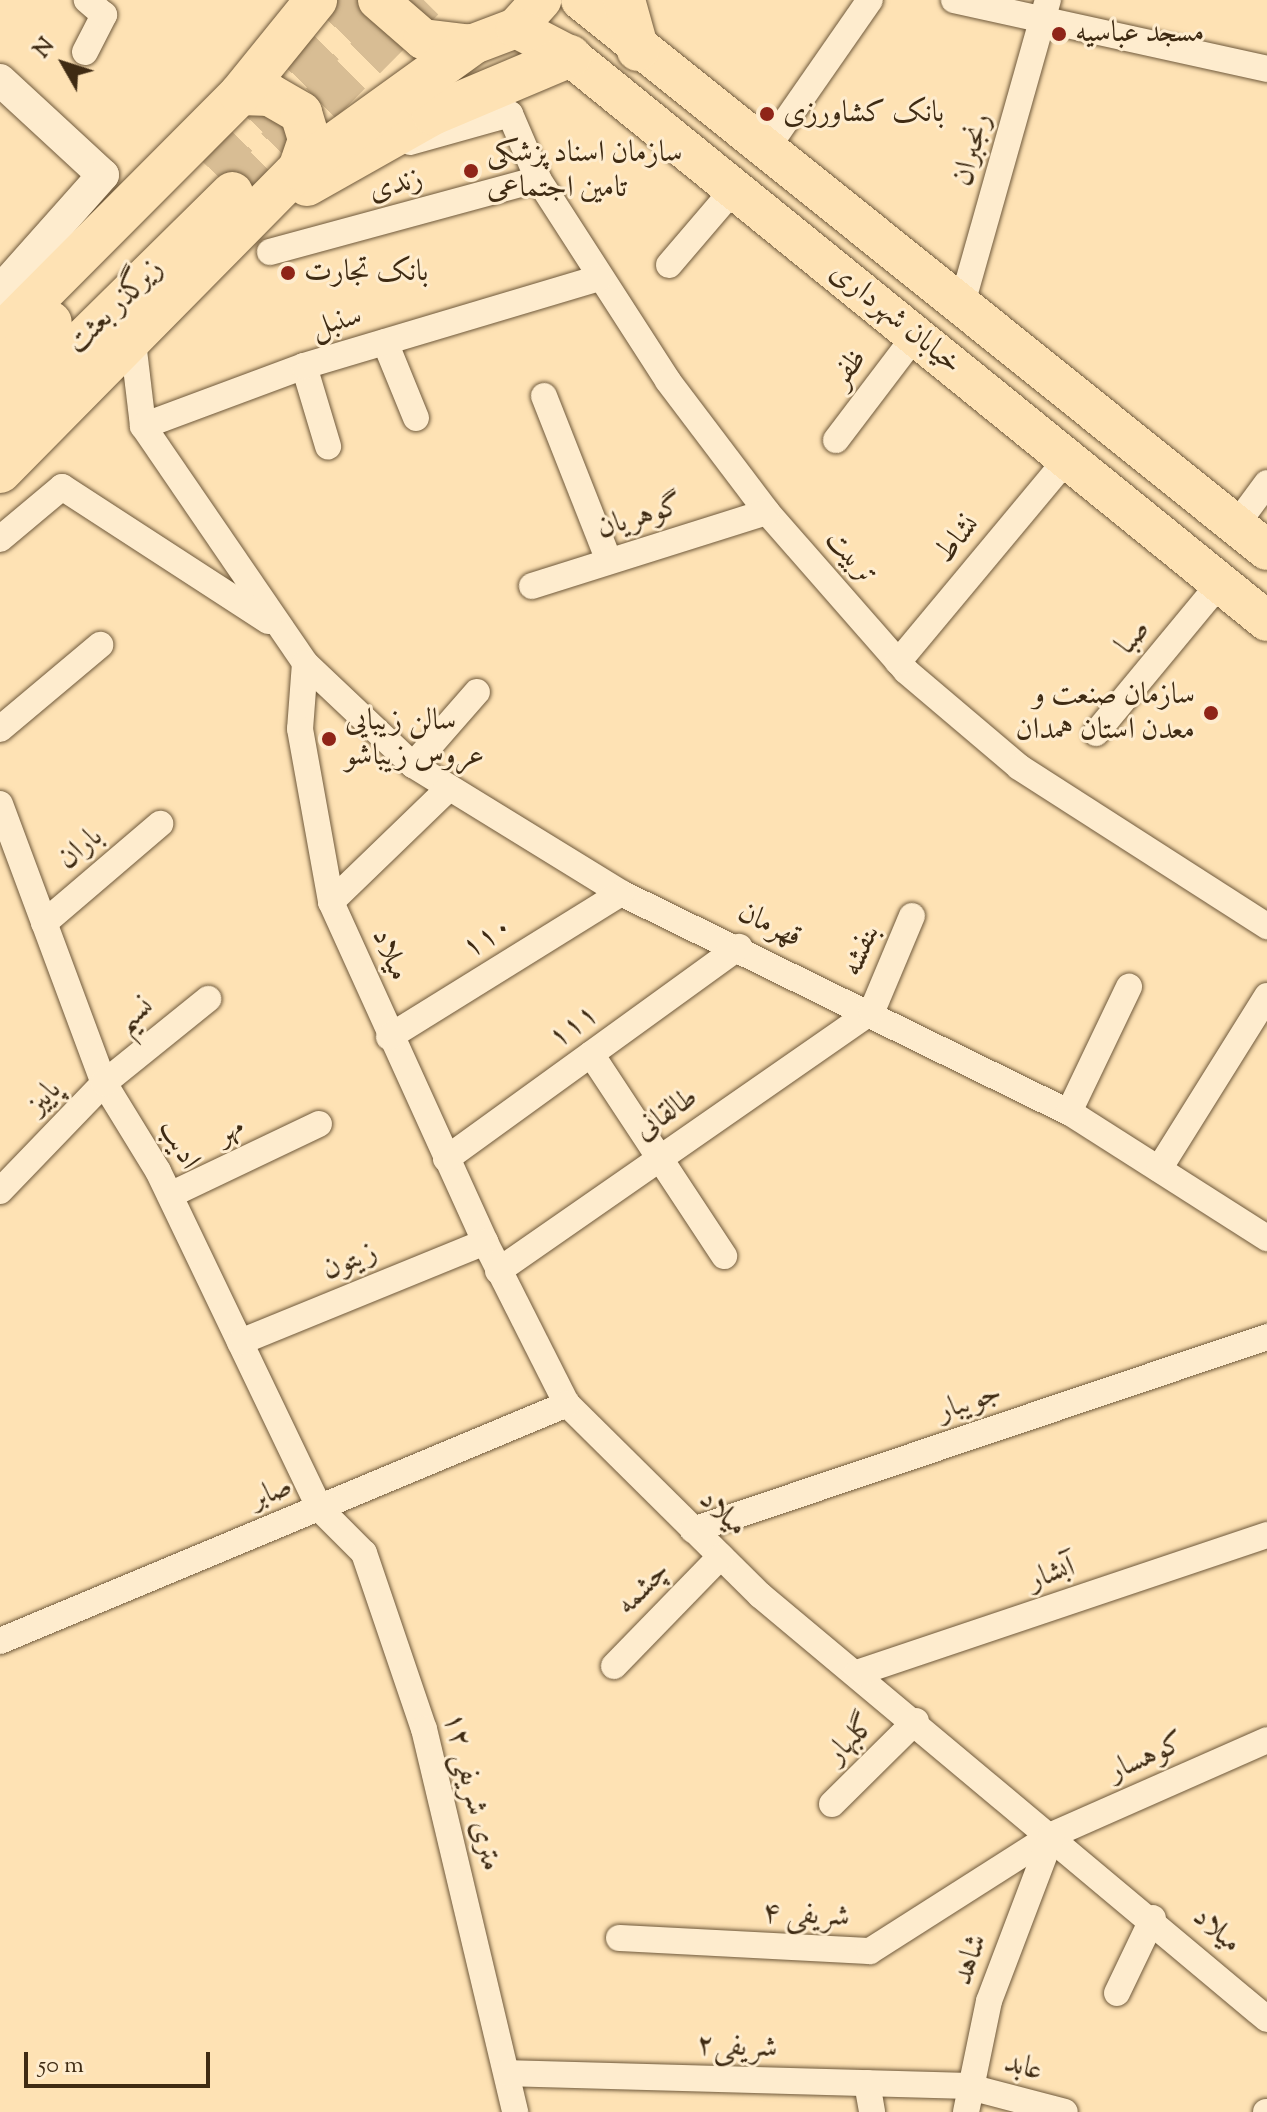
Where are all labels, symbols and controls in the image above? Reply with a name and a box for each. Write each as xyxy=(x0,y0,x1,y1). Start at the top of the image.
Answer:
place label: مسجد عباسیه xyxy=(1075,16,1204,52)
north arrow xyxy=(24,24,104,104)
marker: مسجد عباسیه xyxy=(1050,25,1068,43)
text: N xyxy=(27,32,63,66)
place label: بانک کشاورزی xyxy=(783,96,944,132)
marker: بانک کشاورزی xyxy=(758,105,776,123)
street label: رنجبران xyxy=(945,109,1001,191)
place label: سازمان اسناد پزشکی تامین اجتماعی xyxy=(487,136,683,206)
street label: زندی xyxy=(365,162,427,210)
marker: سازمان اسناد پزشکی تامین اجتماعی xyxy=(462,162,480,180)
street label: زیرگذر بعثت xyxy=(60,251,172,363)
place label: بانک تجارت xyxy=(304,255,428,291)
street label: خیابان شهرداری xyxy=(822,255,968,383)
marker: بانک تجارت xyxy=(279,264,297,282)
street label: سنبل xyxy=(308,299,366,347)
street label: ظفر xyxy=(824,343,876,395)
street label: گوهریان xyxy=(593,488,687,548)
street label: نشاط xyxy=(928,509,988,571)
street label: تربیت xyxy=(816,523,884,593)
street label: صبا xyxy=(1109,613,1159,663)
place label: سازمان صنعت و معدن استان همدان xyxy=(1016,678,1195,748)
place label: سالن زیبایی عروس زیباشو xyxy=(345,704,484,774)
marker: سازمان صنعت و معدن استان همدان xyxy=(1202,704,1220,722)
marker: سالن زیبایی عروس زیباشو xyxy=(320,730,338,748)
street label: باران xyxy=(51,820,111,878)
street label: قهرمان xyxy=(731,895,807,957)
street label: ۱۱۰ xyxy=(456,909,520,967)
street label: بنفشه xyxy=(835,920,889,982)
street label: میلاد xyxy=(362,923,416,987)
street label: نسیم xyxy=(110,990,162,1042)
street label: ۱۱۱ xyxy=(542,997,606,1057)
street label: پاییز xyxy=(20,1073,70,1123)
street label: طالقانی xyxy=(628,1080,706,1150)
street label: مهر xyxy=(212,1109,250,1153)
street label: ادیب xyxy=(149,1113,207,1177)
street label: زیتون xyxy=(317,1235,383,1289)
street label: جویبار xyxy=(933,1375,1007,1431)
street label: صابر xyxy=(246,1469,298,1519)
street label: میلاد xyxy=(690,1483,754,1545)
street label: آبشار xyxy=(1024,1550,1080,1600)
street label: چشمه xyxy=(610,1554,678,1624)
street label: گلبهار xyxy=(820,1708,884,1772)
street label: ۱۲ متری شریفی xyxy=(434,1709,508,1875)
street label: کوهسار xyxy=(1103,1725,1191,1791)
street label: شریفی ۴ xyxy=(761,1896,851,1936)
street label: میلاد xyxy=(1184,1900,1248,1962)
street label: شاهد xyxy=(945,1930,997,1990)
street label: شریفی۲ xyxy=(696,2029,778,2067)
scale bar xyxy=(28,2036,214,2086)
street label: عابد xyxy=(1000,2046,1046,2090)
text: 50 m xyxy=(38,2049,84,2083)

